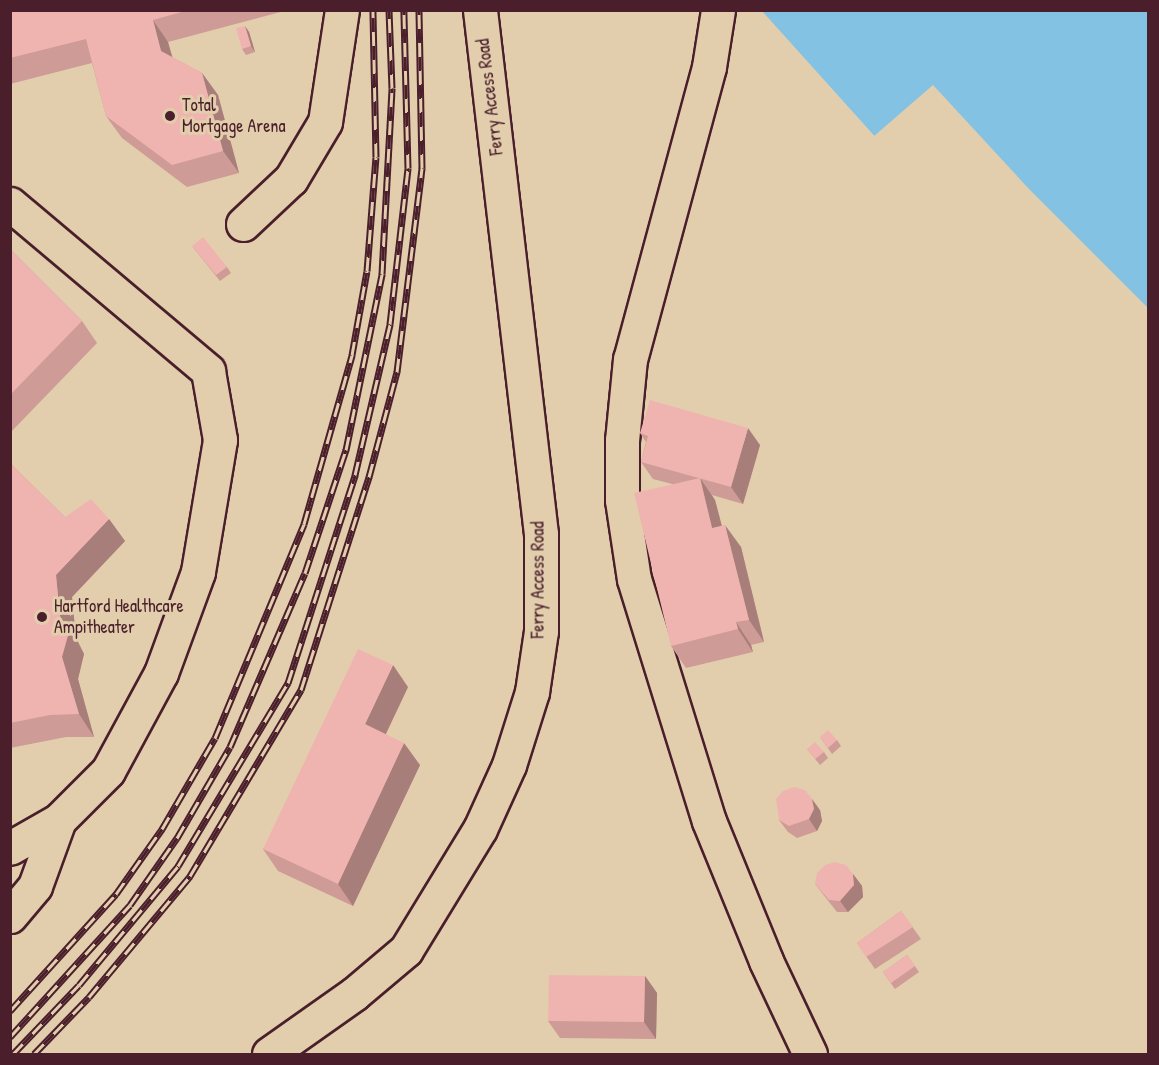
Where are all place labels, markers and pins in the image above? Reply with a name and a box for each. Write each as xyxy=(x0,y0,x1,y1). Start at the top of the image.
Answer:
place label: Total Mortgage Arena xyxy=(182,95,286,138)
marker: Total Mortgage Arena xyxy=(163,109,177,123)
place label: Hartford Healthcare Ampitheater xyxy=(54,596,184,638)
marker: Hartford Healthcare Ampitheater xyxy=(35,610,49,624)

